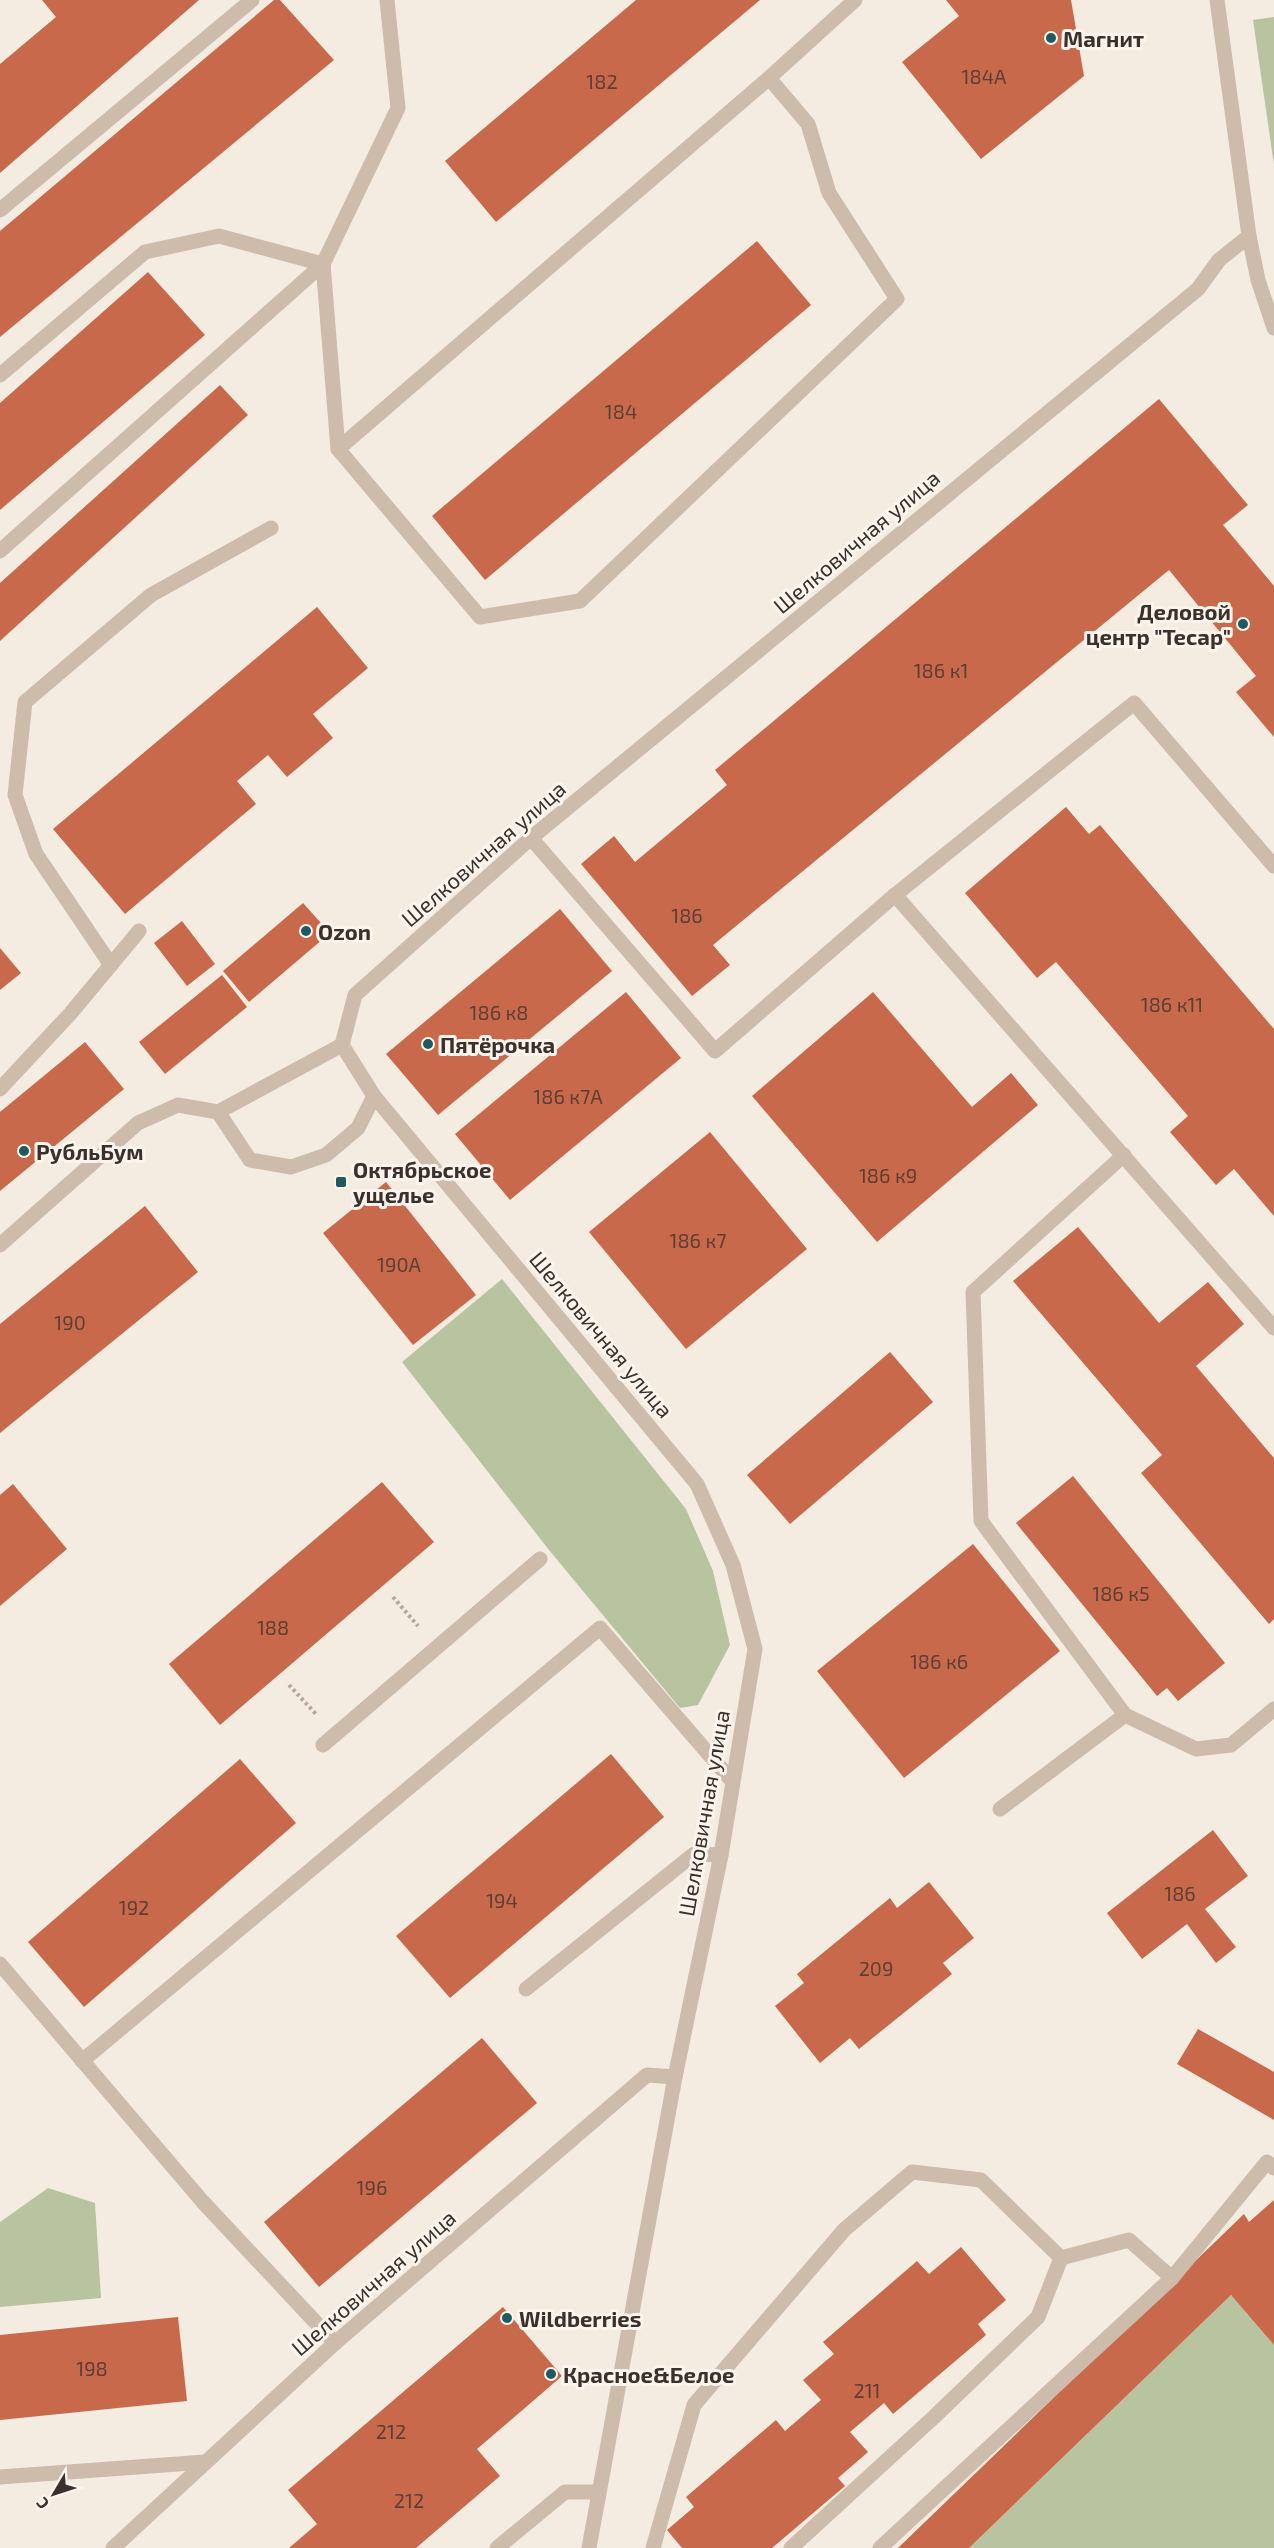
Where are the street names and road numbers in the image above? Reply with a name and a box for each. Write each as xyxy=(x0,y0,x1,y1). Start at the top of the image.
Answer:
street label: Шелковичная улица xyxy=(768,464,945,619)
street label: Шелковичная улица xyxy=(396,775,571,932)
street label: Шелковичная улица xyxy=(524,1246,679,1423)
street label: Шелковичная улица xyxy=(672,1708,735,1918)
street label: Шелковичная улица xyxy=(286,2204,461,2361)

